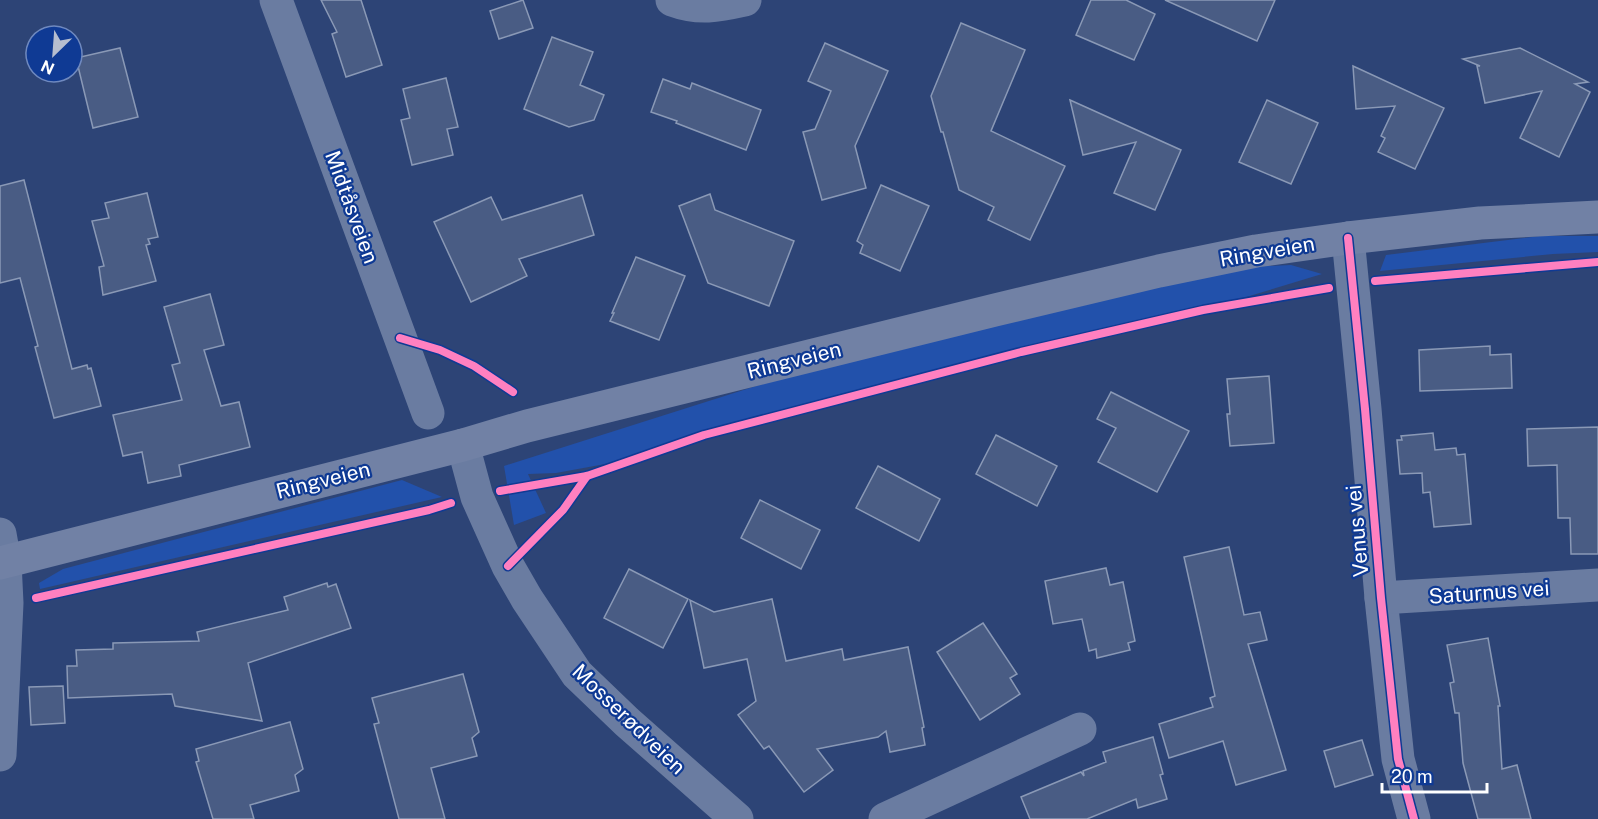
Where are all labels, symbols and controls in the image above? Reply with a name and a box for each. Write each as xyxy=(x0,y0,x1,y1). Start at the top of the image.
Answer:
north arrow xyxy=(24,24,84,84)
text: N xyxy=(38,56,58,78)
street label: Midtåsveien xyxy=(320,147,384,267)
street label: Ringveien xyxy=(1218,230,1316,272)
street label: Ringveien xyxy=(744,336,844,384)
street label: Ringveien xyxy=(273,456,373,504)
street label: Venus vei xyxy=(1341,484,1373,578)
street label: Saturnus vei xyxy=(1428,575,1550,609)
street label: Mosserødveien xyxy=(567,659,691,779)
scale bar xyxy=(1382,756,1487,794)
text: 20 m xyxy=(1391,766,1433,787)

